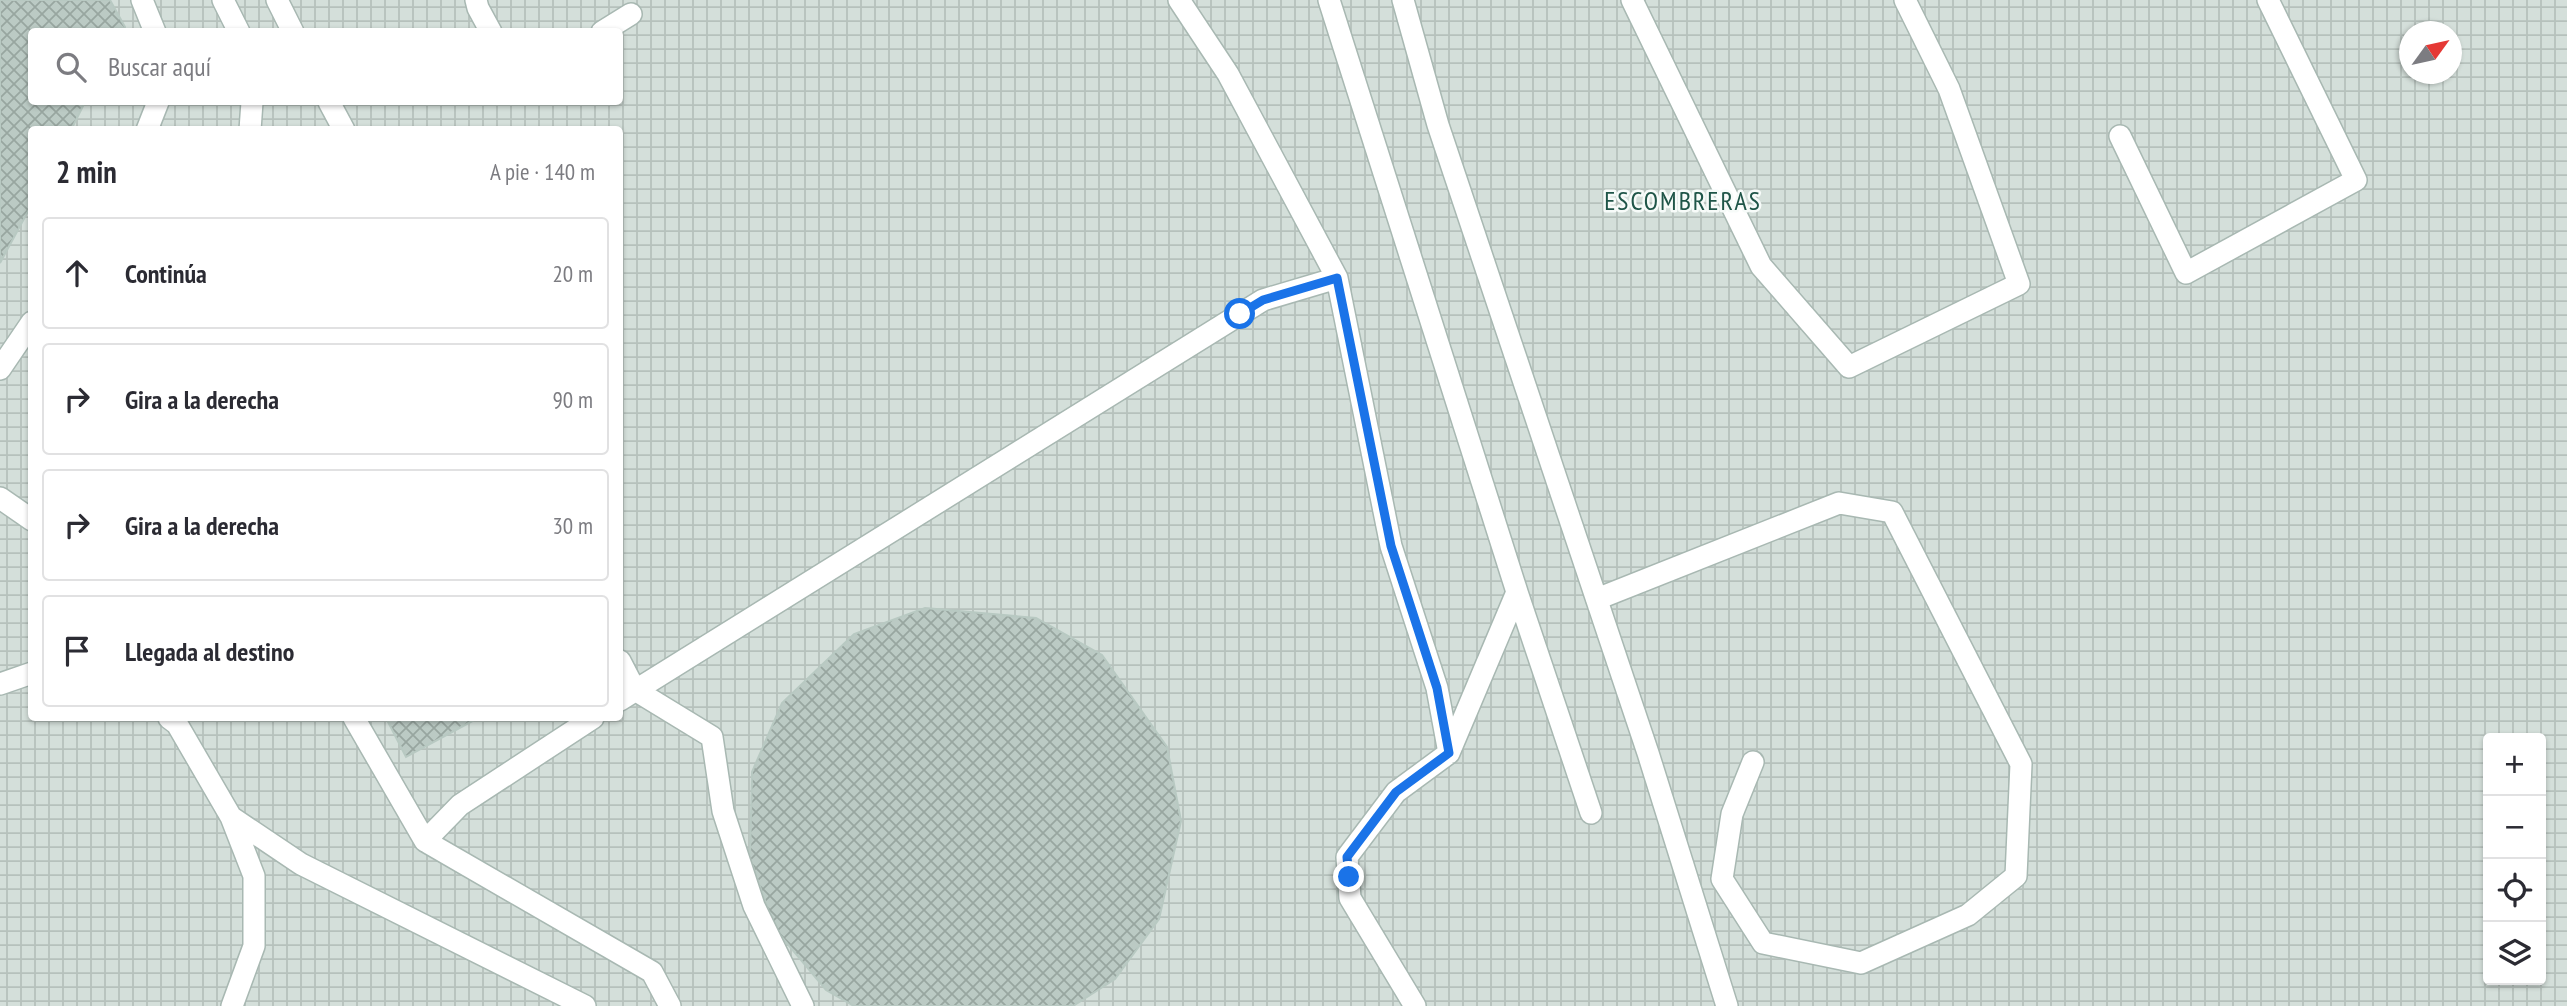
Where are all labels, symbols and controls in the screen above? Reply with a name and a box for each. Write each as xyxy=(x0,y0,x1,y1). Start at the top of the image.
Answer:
north arrow xyxy=(2399,21,2462,84)
search box xyxy=(28,28,623,105)
icon: search xyxy=(52,48,90,86)
text: Buscar aquí xyxy=(108,50,211,83)
text: 2 min xyxy=(56,152,117,191)
text: A pie · 140 m xyxy=(490,157,595,186)
district label: ESCOMBRERAS xyxy=(1604,184,1762,217)
icon: ahead xyxy=(58,254,96,292)
text: Continúa xyxy=(125,257,207,290)
text: 20 m xyxy=(552,259,593,288)
route start xyxy=(1224,298,1255,329)
icon: right xyxy=(58,380,96,418)
text: Gira a la derecha xyxy=(125,383,279,416)
text: 90 m xyxy=(552,385,593,414)
icon: right xyxy=(58,506,96,544)
text: Gira a la derecha xyxy=(125,509,279,542)
text: 30 m xyxy=(552,511,593,540)
icon: arrive xyxy=(58,632,96,670)
text: Llegada al destino xyxy=(125,635,294,668)
map controls xyxy=(2483,733,2546,985)
button: + xyxy=(2483,733,2546,796)
button: − xyxy=(2483,796,2546,859)
button: locate xyxy=(2483,859,2546,922)
route end xyxy=(1333,861,1364,892)
button: layers xyxy=(2483,922,2546,985)

